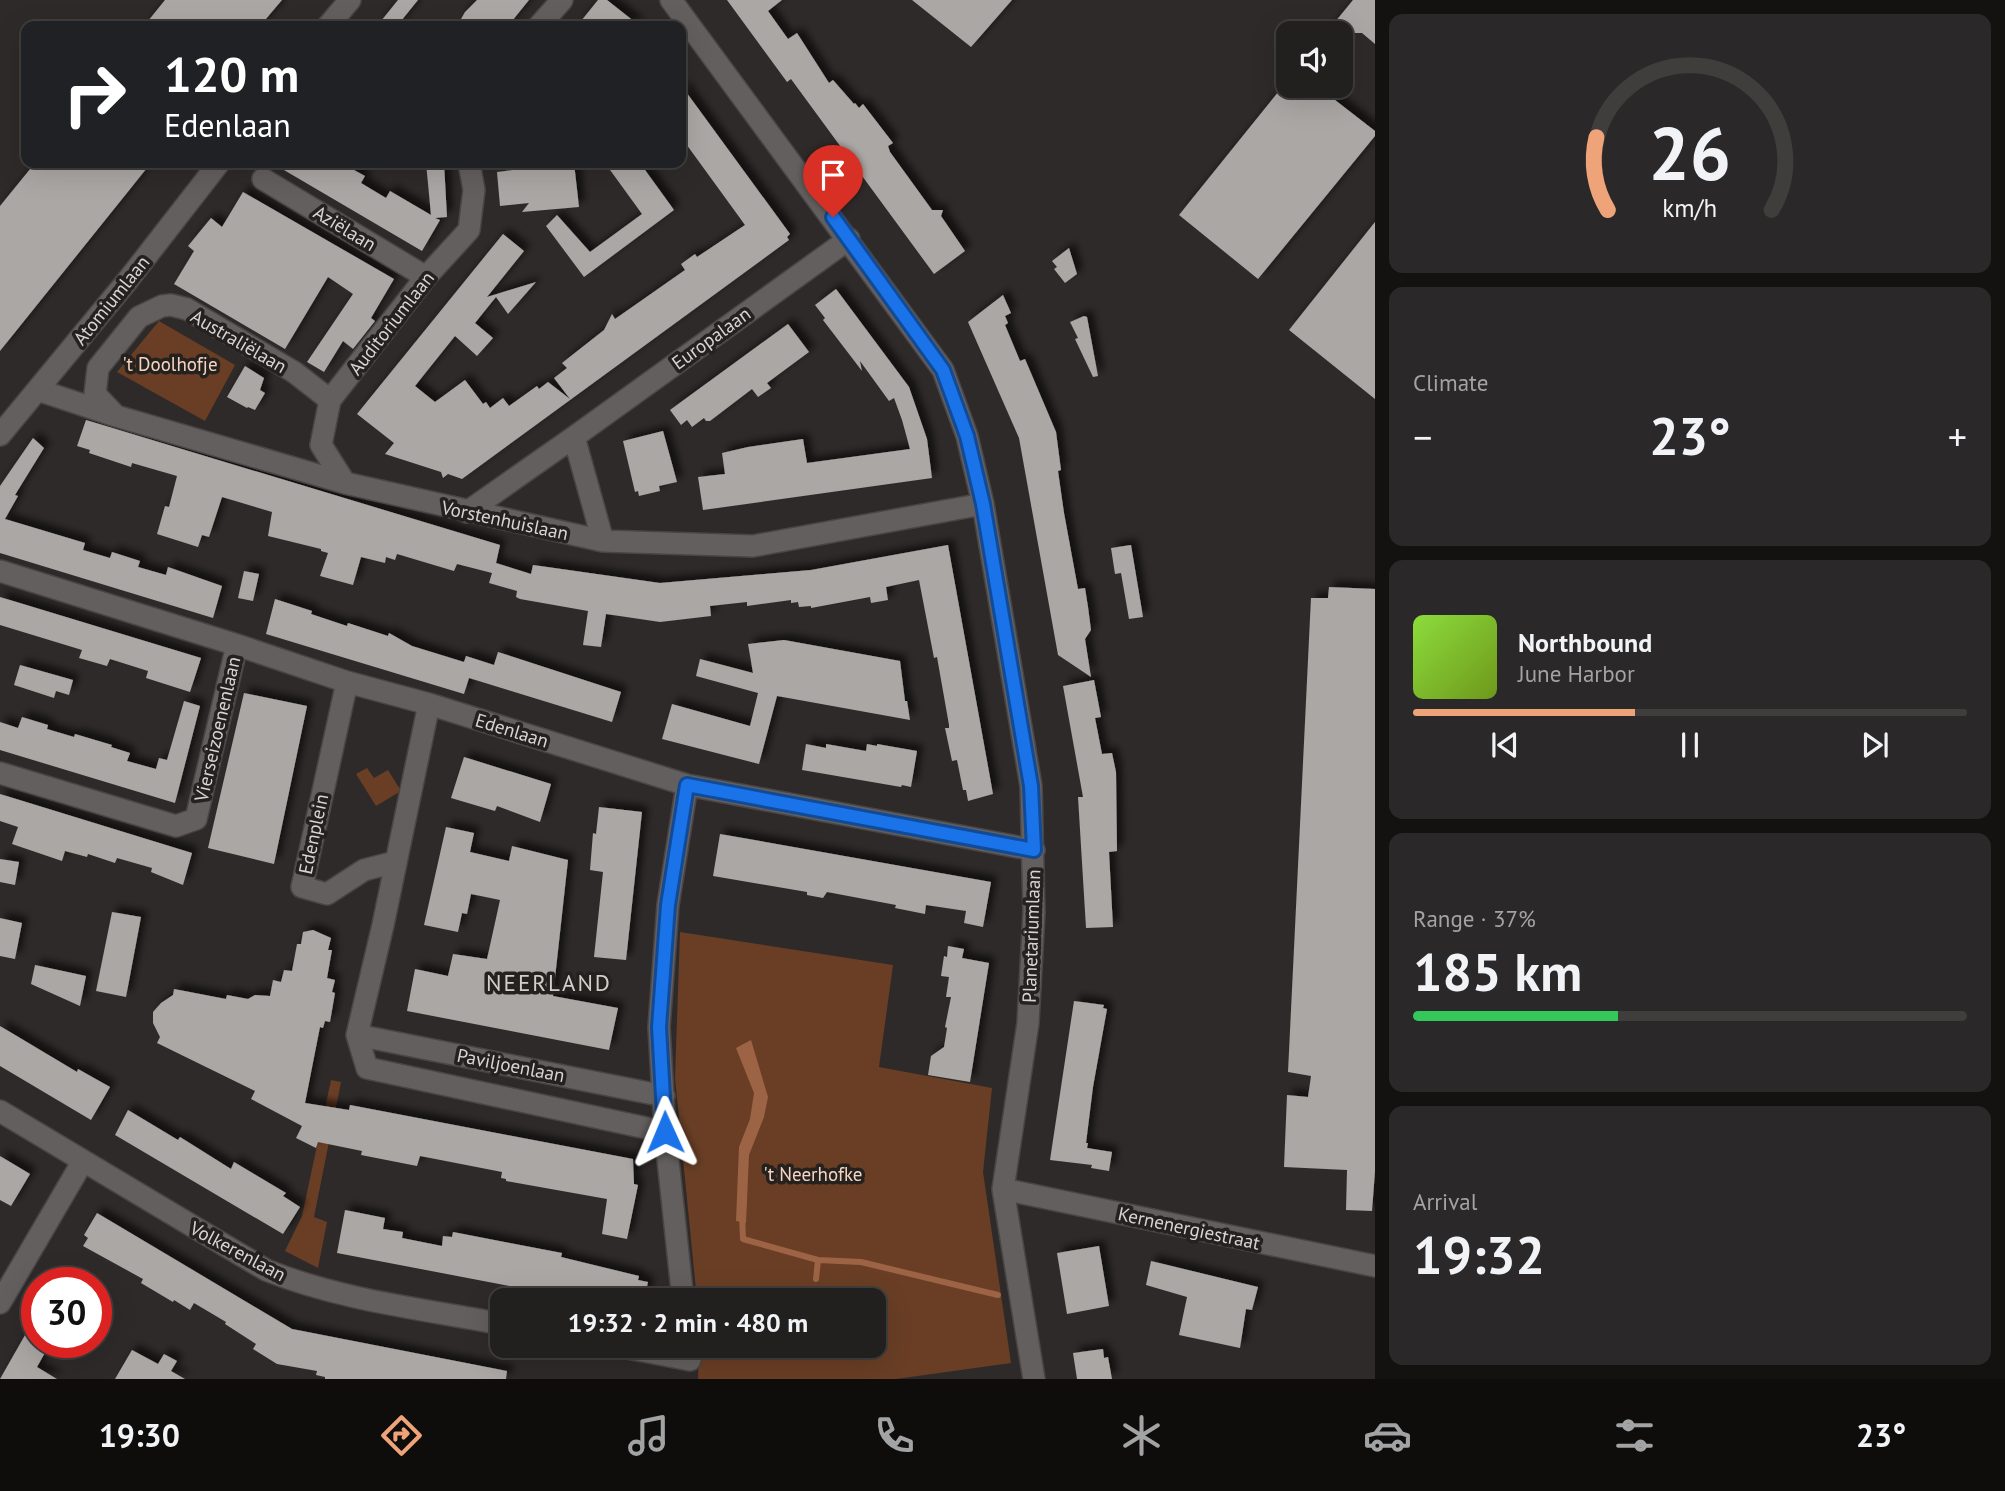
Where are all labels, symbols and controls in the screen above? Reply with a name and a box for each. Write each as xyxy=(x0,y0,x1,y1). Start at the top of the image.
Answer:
map controls xyxy=(1276,21,1353,98)
button: sound xyxy=(1276,21,1353,98)
text: 120 m xyxy=(164,42,299,106)
icon: right xyxy=(49,49,140,140)
text: Edenlaan xyxy=(164,104,291,146)
text: 26 xyxy=(1649,106,1731,200)
pin xyxy=(803,145,863,217)
icon: arrive xyxy=(814,156,852,194)
text: km/h xyxy=(1663,191,1717,223)
street label: Aziëlaan xyxy=(309,200,381,256)
street label: Atomiumlaan xyxy=(68,250,154,350)
street label: Auditoriumlaan xyxy=(343,266,439,380)
street label: Europalaan xyxy=(667,301,755,375)
street label: Australiëlaan xyxy=(187,304,291,378)
park label: 't Doolhofje xyxy=(122,352,218,376)
text: Climate xyxy=(1413,368,1488,397)
text: 23° xyxy=(1649,402,1731,469)
text: − xyxy=(1413,412,1432,461)
text: + xyxy=(1948,412,1967,461)
street label: Vorstenhuislaan xyxy=(438,495,571,545)
text: Northbound xyxy=(1518,626,1652,659)
street label: Vierseizoenenlaan xyxy=(188,654,245,805)
text: June Harbor xyxy=(1518,659,1635,688)
street label: Edenlaan xyxy=(473,708,551,752)
icon: previous xyxy=(1486,726,1524,764)
icon: pause xyxy=(1671,726,1709,764)
icon: next xyxy=(1856,726,1894,764)
street label: Edenplein xyxy=(293,792,333,876)
street label: Planetariumlaan xyxy=(1017,869,1045,1003)
text: Range · 37% xyxy=(1413,904,1536,933)
text: 185 km xyxy=(1413,938,1582,1005)
district label: NEERLAND xyxy=(486,968,612,997)
street label: Paviljoenlaan xyxy=(455,1043,567,1087)
position arrow xyxy=(628,1095,702,1169)
park label: 't Neerhofke xyxy=(764,1162,862,1186)
text: Arrival xyxy=(1413,1187,1477,1216)
street label: Kernenergiestraat xyxy=(1116,1201,1263,1255)
street label: Volkerenlaan xyxy=(185,1215,290,1286)
text: 19:32 xyxy=(1413,1221,1545,1288)
speed limit sign: 30 xyxy=(21,1267,112,1358)
text: 19:32 · 2 min · 480 m xyxy=(568,1306,808,1339)
icon: directions xyxy=(377,1411,426,1460)
icon: music xyxy=(624,1411,673,1460)
icon: phone xyxy=(870,1411,919,1460)
icon: climate xyxy=(1117,1411,1166,1460)
icon: car xyxy=(1363,1411,1412,1460)
icon: filters xyxy=(1610,1411,1659,1460)
text: 19:30 xyxy=(99,1414,180,1456)
text: 23° xyxy=(1856,1414,1906,1456)

